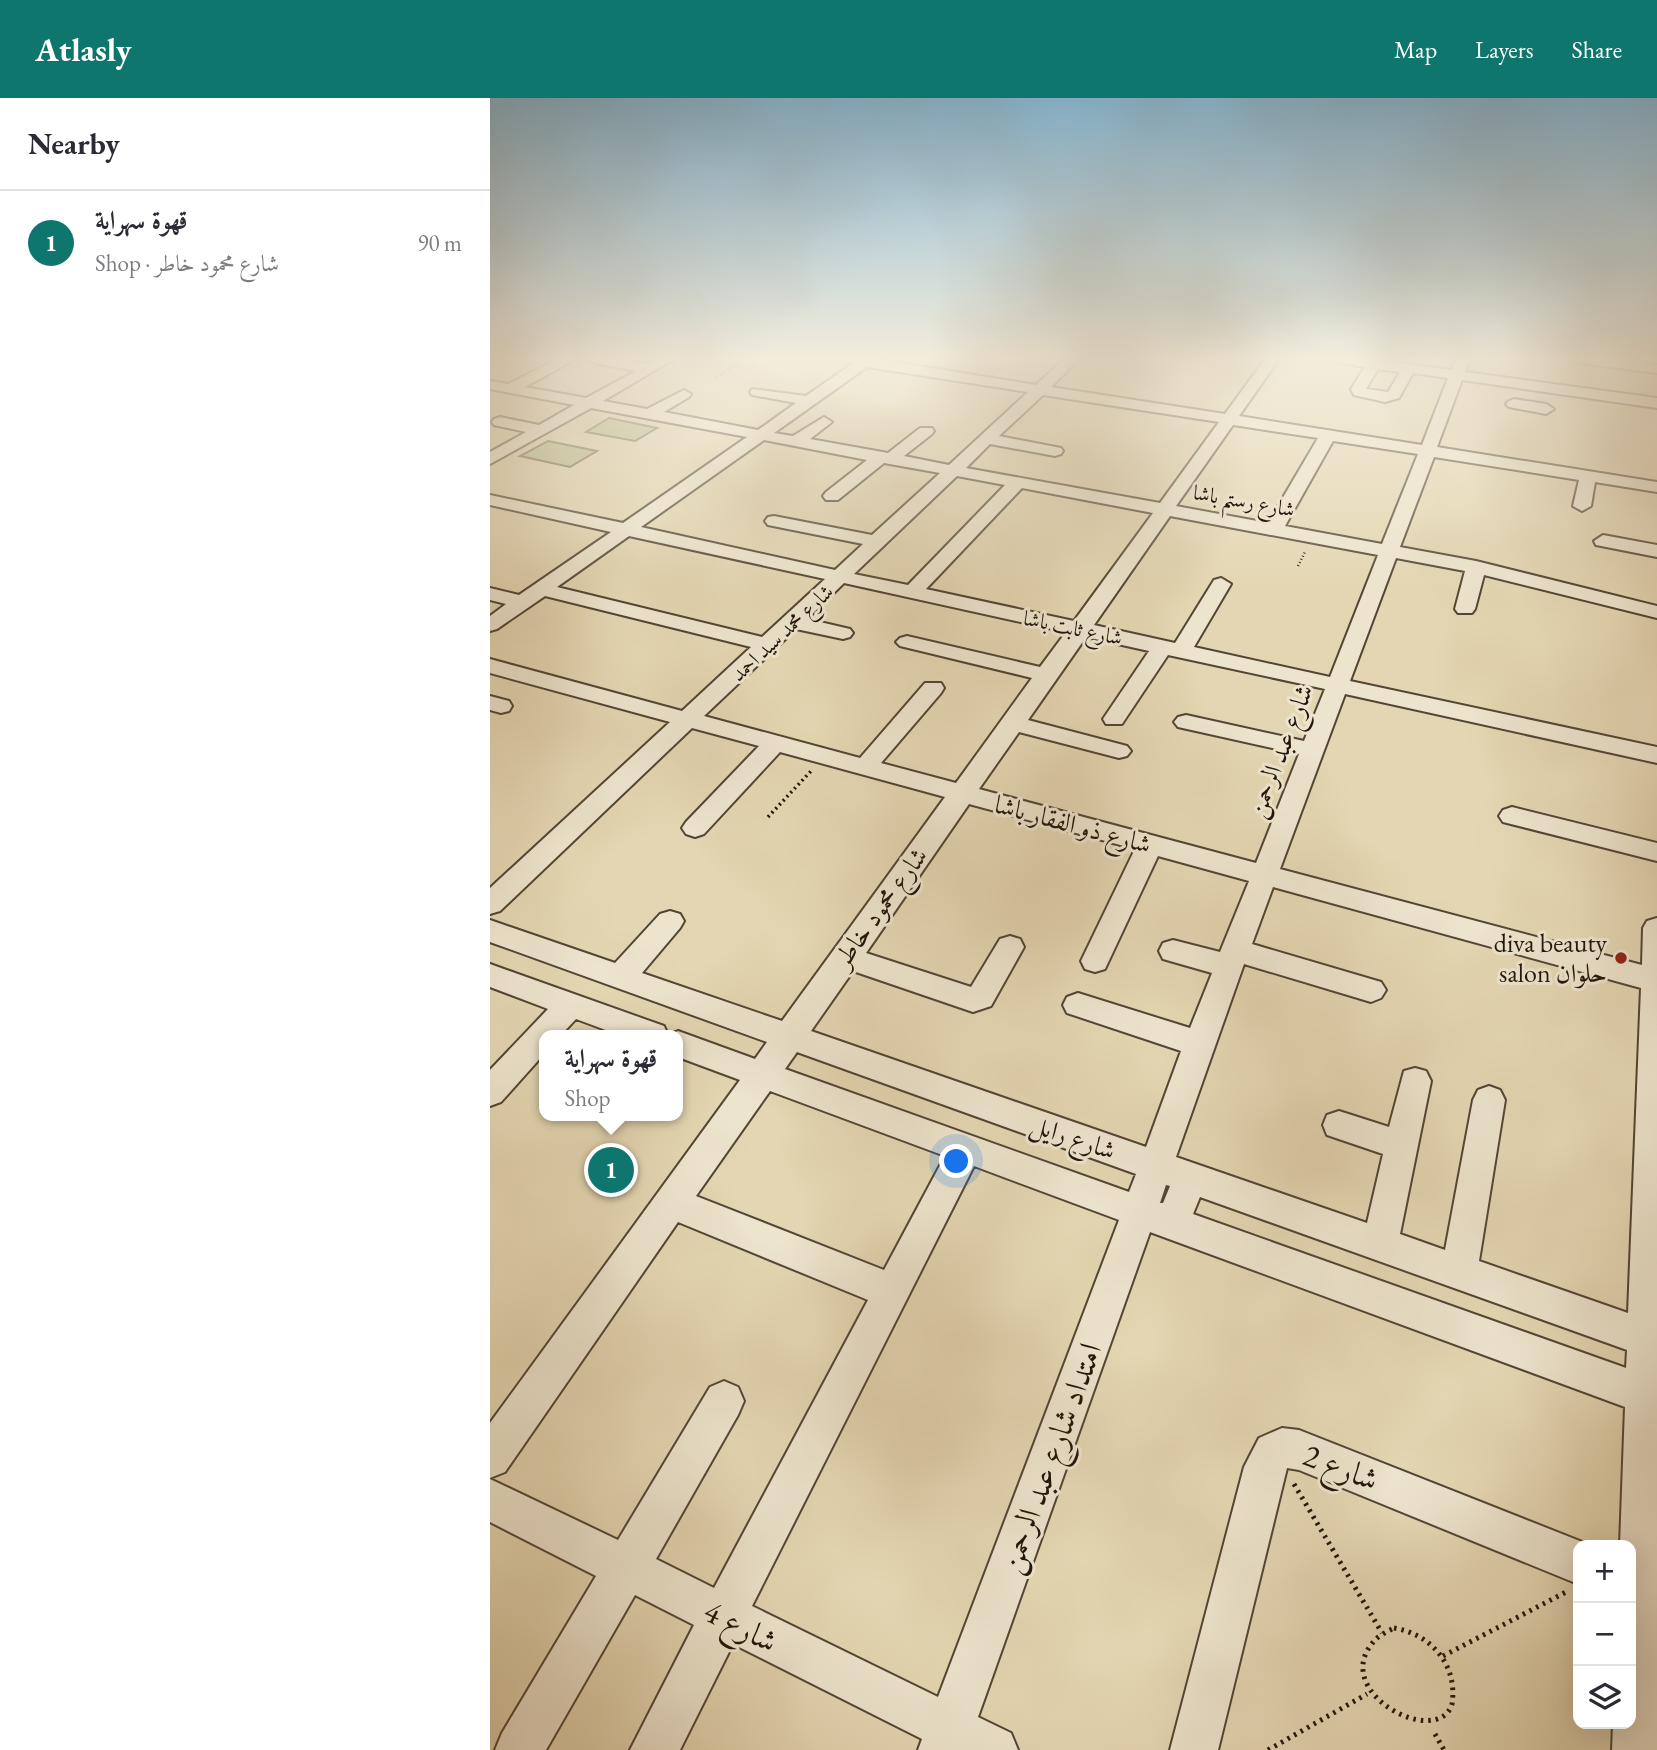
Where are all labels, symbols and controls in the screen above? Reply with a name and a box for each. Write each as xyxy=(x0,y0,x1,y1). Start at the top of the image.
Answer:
text: Atlasly xyxy=(35,28,132,71)
text: Map xyxy=(1394,34,1437,65)
text: Layers xyxy=(1475,34,1534,65)
text: Share xyxy=(1572,34,1622,65)
text: Nearby xyxy=(28,124,120,163)
text: قهوة سهراية xyxy=(95,203,188,237)
text: 1 xyxy=(45,228,57,258)
text: 90 m xyxy=(417,228,462,258)
text: Shop · شارع محمود خاطر xyxy=(95,248,279,278)
street label: شارع رستم باشا xyxy=(1190,478,1297,531)
street label: شارع محمد سيد احمد xyxy=(725,578,842,691)
street label: شارع ثابت باشا xyxy=(1020,604,1125,656)
street label: شارع عبد الرحمن xyxy=(1239,679,1326,824)
street label: شارع ذو الفقار باشا xyxy=(990,787,1155,866)
street label: شارع محمود خاطر xyxy=(823,840,939,979)
place label: diva beauty salon حلوان xyxy=(1494,926,1608,990)
marker: diva beauty salon حلوان xyxy=(1613,950,1629,966)
popup xyxy=(539,1030,683,1121)
text: قهوة سهراية xyxy=(565,1041,657,1075)
text: Shop xyxy=(565,1083,610,1113)
street label: شارع رايل xyxy=(1024,1107,1120,1172)
pin: 1 xyxy=(588,1144,634,1196)
your location xyxy=(939,1144,973,1178)
street label: امتداد شارع عبد الرحمن xyxy=(989,1337,1117,1581)
street label: شارع 2 xyxy=(1295,1434,1385,1506)
map controls xyxy=(1573,1540,1636,1729)
button: + xyxy=(1573,1540,1636,1603)
street label: شارع 4 xyxy=(694,1590,785,1668)
button: − xyxy=(1573,1603,1636,1666)
button: layers xyxy=(1573,1666,1636,1729)

